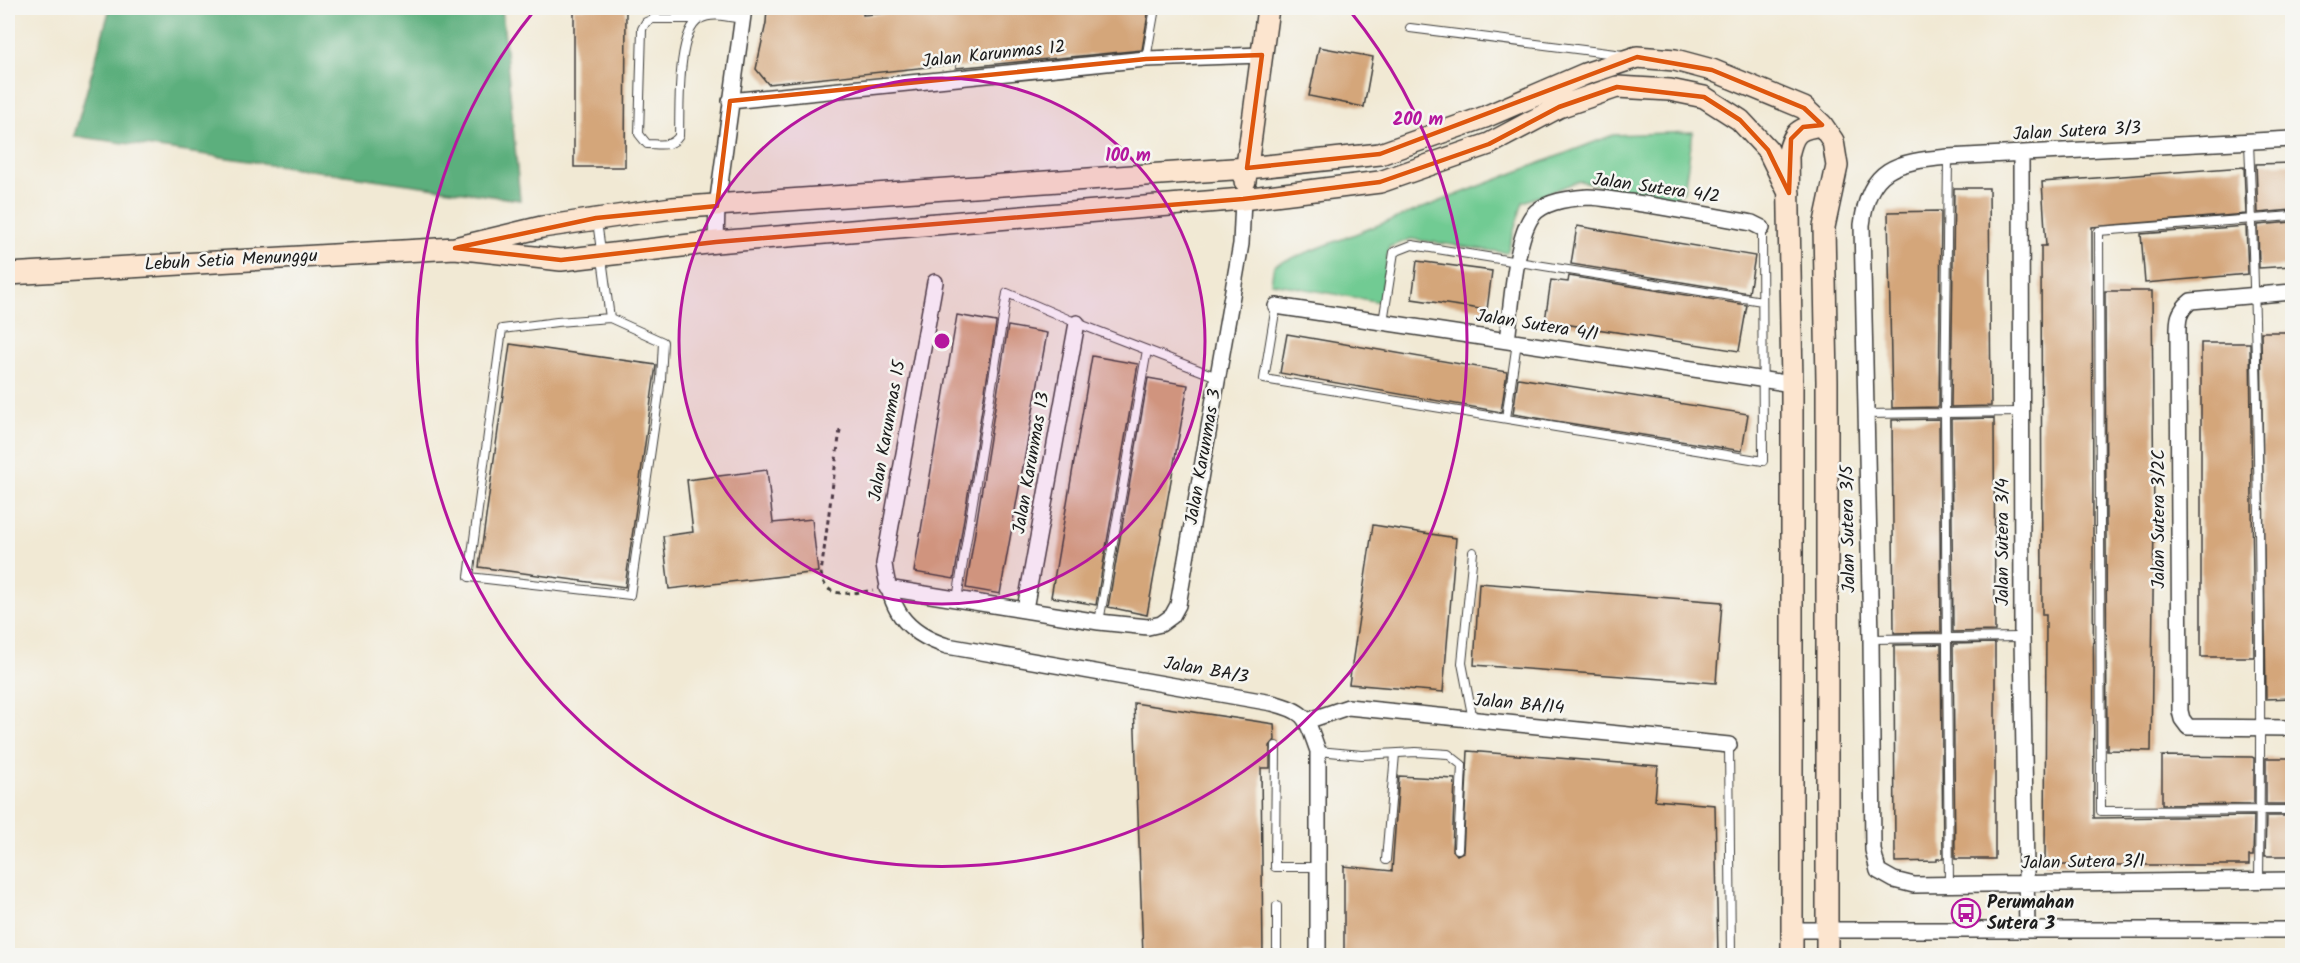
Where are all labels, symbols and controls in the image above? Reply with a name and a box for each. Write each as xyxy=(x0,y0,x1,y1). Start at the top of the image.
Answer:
street label: Jalan Karunmas 12 xyxy=(921,33,1067,77)
text: 200 m xyxy=(1393,106,1444,135)
street label: Jalan Sutera 3/3 xyxy=(2012,114,2142,150)
text: 100 m xyxy=(1105,142,1151,171)
street label: Jalan Sutera 4/2 xyxy=(1591,166,1721,212)
street label: Lebuh Setia Menunggu xyxy=(144,242,319,280)
street label: Jalan Sutera 4/1 xyxy=(1474,302,1600,350)
centre of rings xyxy=(932,331,952,351)
street label: Jalan Karunmas 15 xyxy=(861,357,915,504)
street label: Jalan Karunmas 3 xyxy=(1178,387,1230,527)
street label: Jalan Karunmas 13 xyxy=(1005,390,1059,536)
street label: Jalan Sutera 3/2C xyxy=(2145,449,2174,589)
street label: Jalan Sutera 3/5 xyxy=(1833,464,1865,593)
street label: Jalan Sutera 3/4 xyxy=(1989,478,2018,606)
street label: Jalan BA/3 xyxy=(1161,649,1251,693)
street label: Jalan BA/14 xyxy=(1472,687,1566,723)
street label: Jalan Sutera 3/1 xyxy=(2021,847,2145,879)
place label: Perumahan Sutera 3 xyxy=(1987,889,2074,939)
bus stop icon: Perumahan Sutera 3 xyxy=(1950,897,1982,929)

